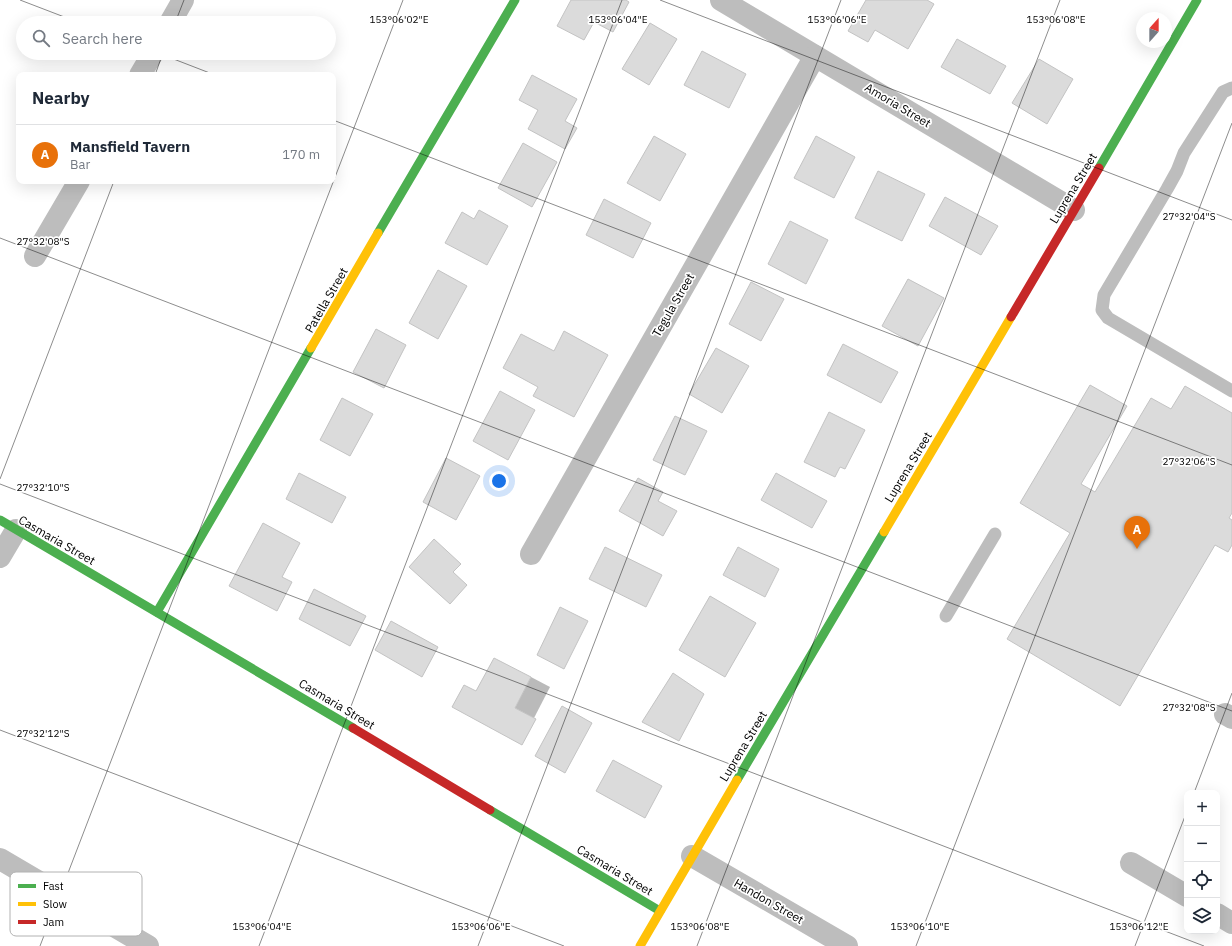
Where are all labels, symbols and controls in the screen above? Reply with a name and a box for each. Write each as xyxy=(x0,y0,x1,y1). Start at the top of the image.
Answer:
north arrow xyxy=(1136,12,1172,48)
text: 153°06'02"E xyxy=(369,13,429,26)
text: 153°06'04"E xyxy=(588,13,648,26)
text: 153°06'06"E xyxy=(807,13,867,26)
text: 153°06'08"E xyxy=(1026,13,1086,26)
search box xyxy=(16,16,336,60)
icon: search xyxy=(30,27,52,49)
text: Search here xyxy=(62,29,142,48)
street label: Amoria Street xyxy=(862,79,934,131)
text: Nearby xyxy=(32,87,90,109)
text: Mansfield Tavern xyxy=(70,137,190,156)
text: A xyxy=(41,146,49,163)
text: 170 m xyxy=(282,146,320,163)
street label: Luprena Street xyxy=(1046,150,1100,226)
text: Bar xyxy=(70,156,90,173)
text: 27°32'04"S xyxy=(1162,210,1216,223)
text: 27°32'08"S xyxy=(16,235,70,248)
street label: Patella Street xyxy=(301,265,351,335)
street label: Tegula Street xyxy=(649,270,697,340)
street label: Luprena Street xyxy=(881,429,935,505)
text: 27°32'06"S xyxy=(1162,455,1216,468)
your location xyxy=(489,471,509,491)
text: 27°32'10"S xyxy=(16,481,70,494)
street label: Casmaria Street xyxy=(16,512,98,568)
pin: A xyxy=(1124,516,1150,549)
street label: Casmaria Street xyxy=(296,675,378,733)
text: 27°32'08"S xyxy=(1162,701,1216,714)
street label: Luprena Street xyxy=(716,708,770,784)
text: 27°32'12"S xyxy=(16,727,70,740)
map controls xyxy=(1184,790,1220,934)
button: + xyxy=(1184,790,1220,826)
button: − xyxy=(1184,826,1220,862)
street label: Casmaria Street xyxy=(574,841,656,899)
button: locate xyxy=(1184,862,1220,898)
legend xyxy=(10,872,142,936)
street label: Handon Street xyxy=(731,875,807,927)
text: Fast xyxy=(43,879,64,893)
text: Slow xyxy=(43,897,67,911)
button: layers xyxy=(1184,898,1220,934)
text: Jam xyxy=(43,915,64,929)
text: 153°06'04"E xyxy=(232,920,292,933)
text: 153°06'06"E xyxy=(451,920,511,933)
text: 153°06'08"E xyxy=(670,920,730,933)
text: 153°06'10"E xyxy=(890,920,950,933)
text: 153°06'12"E xyxy=(1109,920,1169,933)

